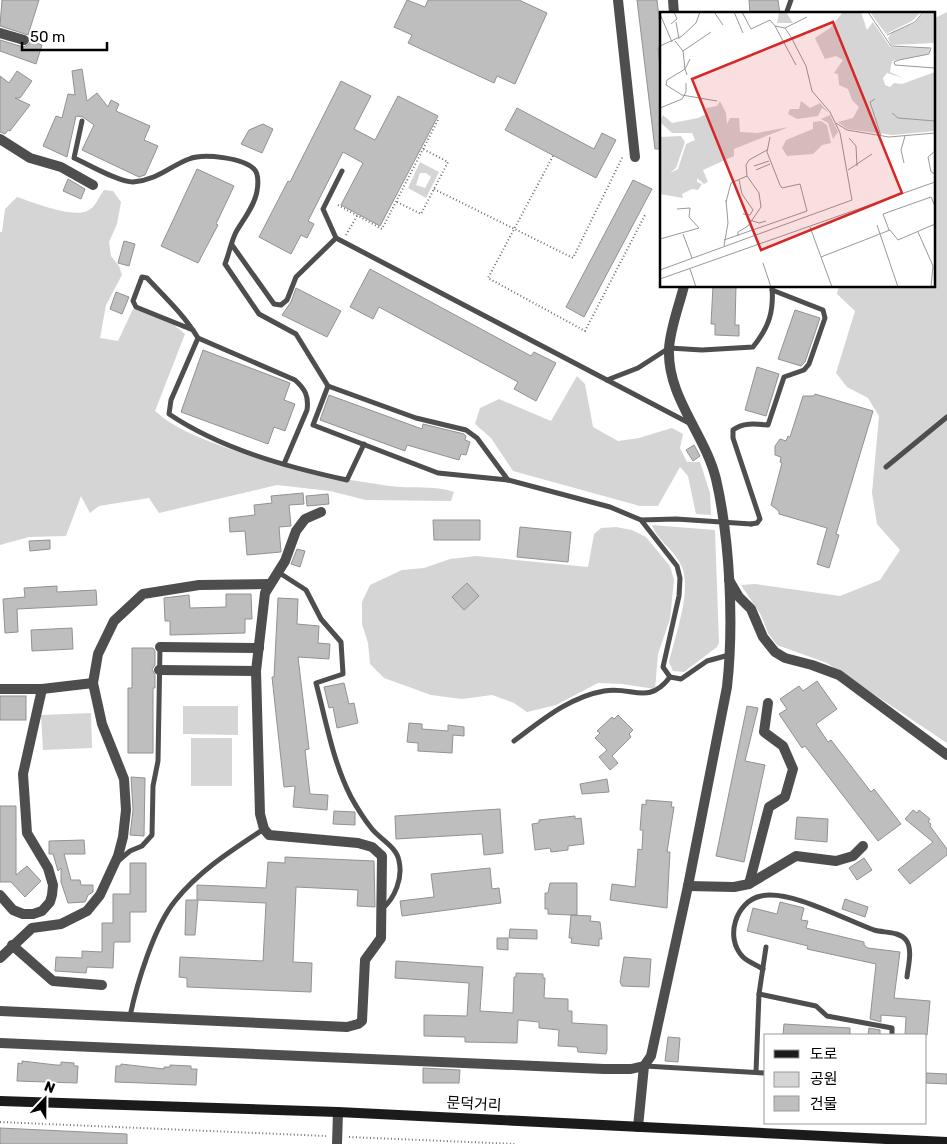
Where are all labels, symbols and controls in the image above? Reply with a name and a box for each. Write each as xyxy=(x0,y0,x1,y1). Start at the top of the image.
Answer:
inset map xyxy=(660,12,934,288)
scale bar xyxy=(22,20,108,52)
text: 50 m xyxy=(30,28,65,46)
legend xyxy=(764,1034,927,1124)
text: 도로 xyxy=(810,1045,838,1063)
text: 공원 xyxy=(810,1070,838,1088)
north arrow xyxy=(20,1074,70,1124)
text: N xyxy=(42,1078,58,1097)
street label: 문덕거리 xyxy=(446,1094,502,1114)
text: 건물 xyxy=(810,1095,838,1113)

